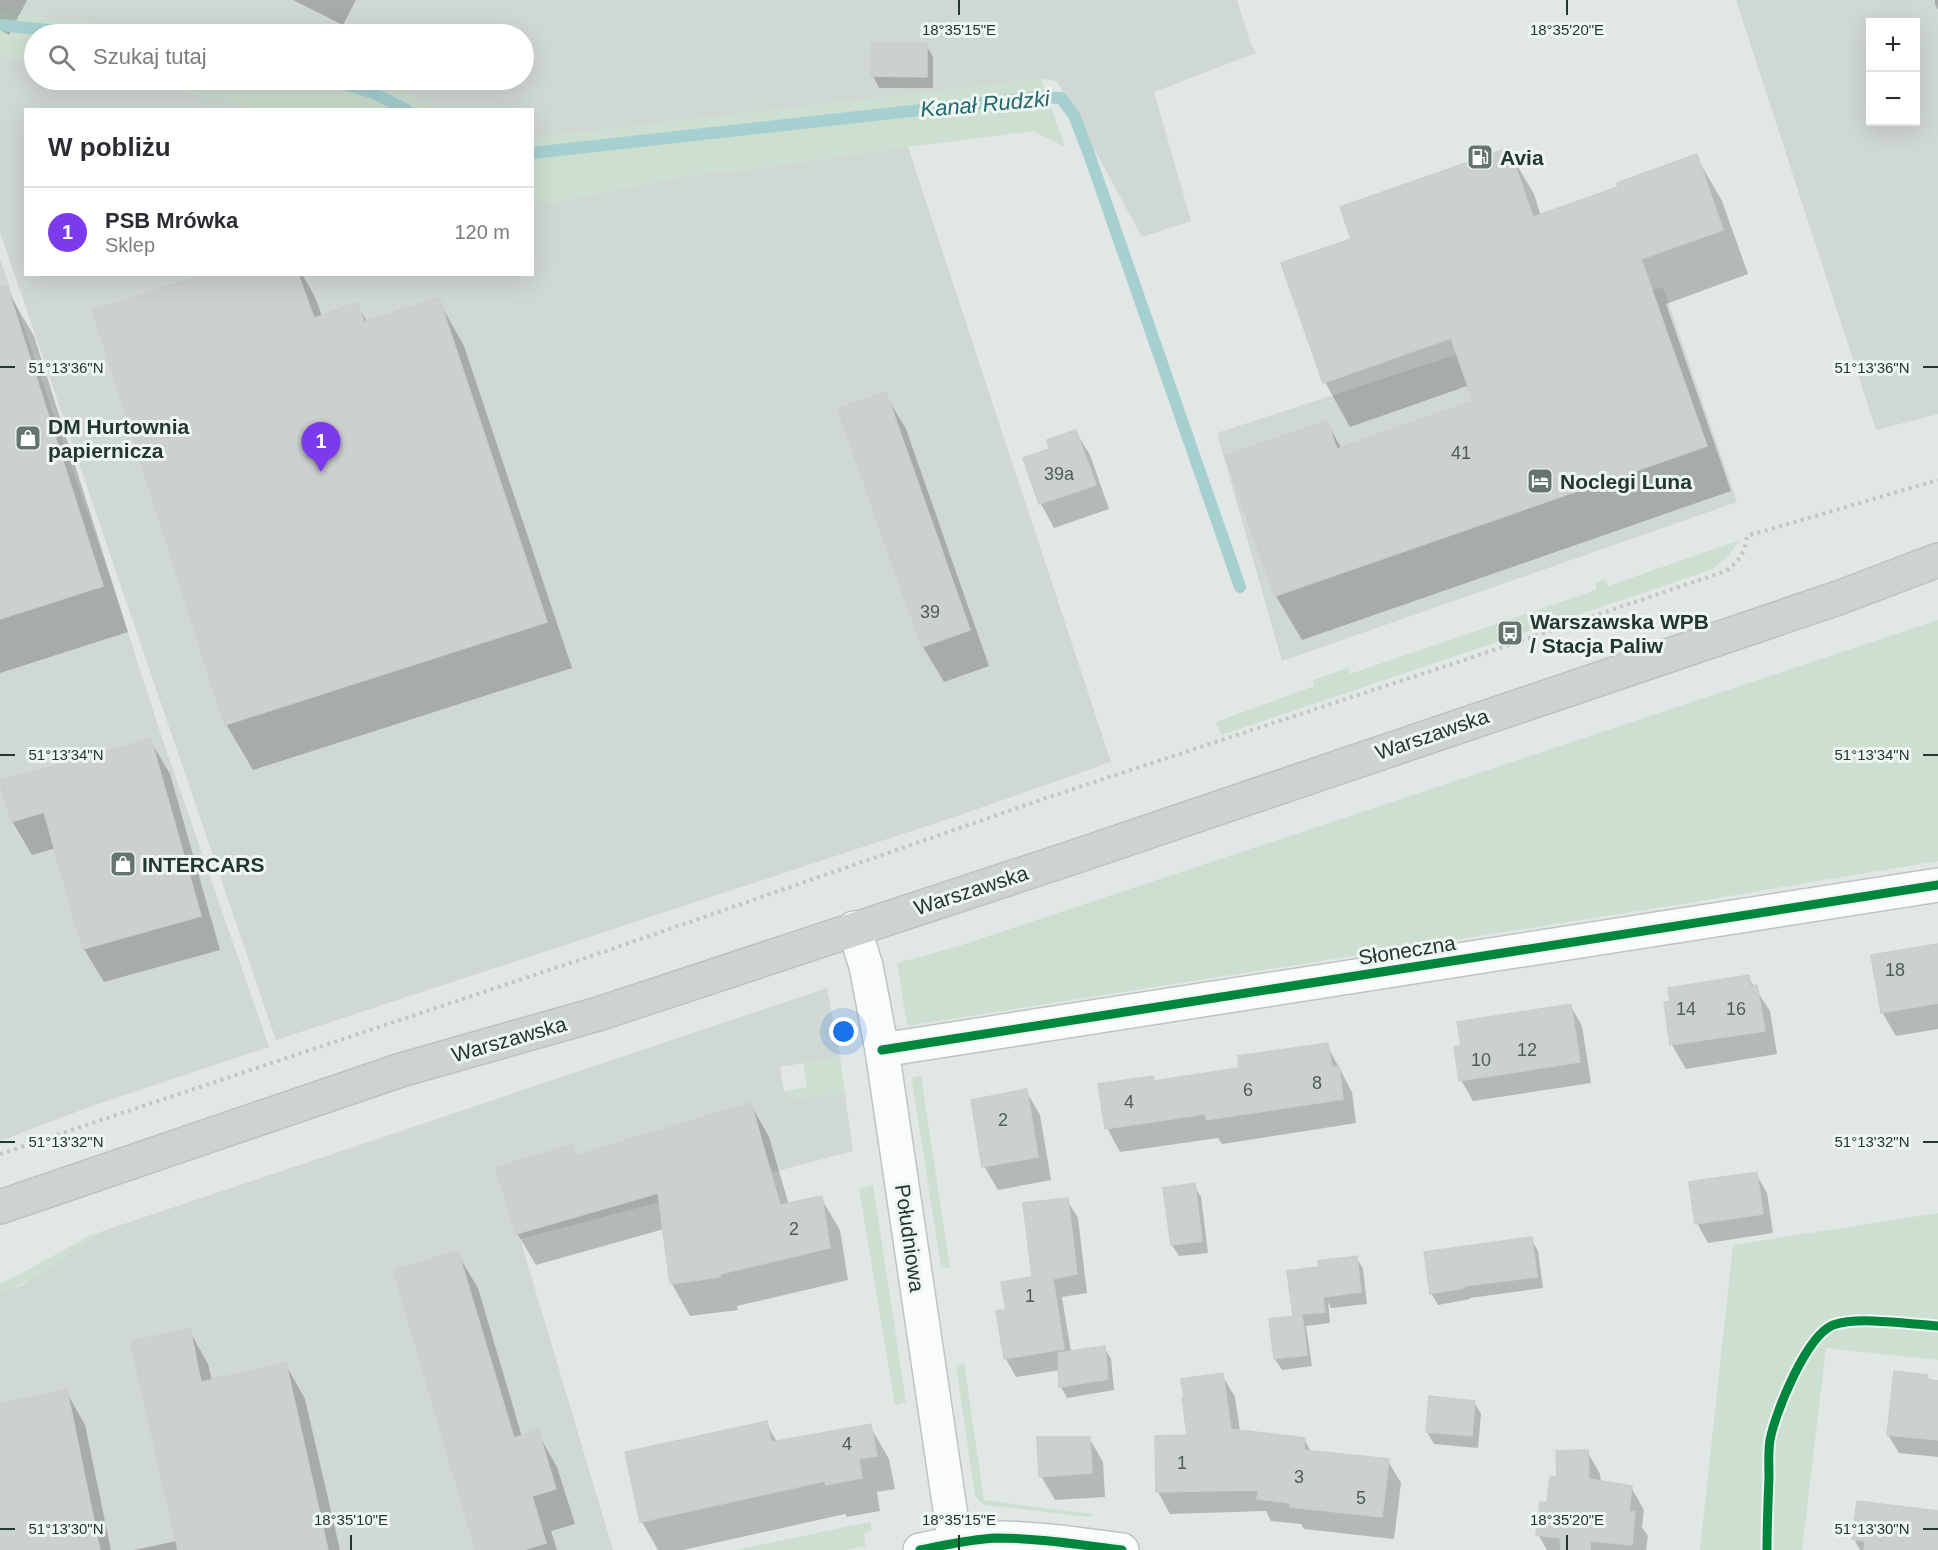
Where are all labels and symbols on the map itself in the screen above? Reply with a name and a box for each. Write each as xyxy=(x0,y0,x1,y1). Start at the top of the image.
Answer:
text: 18°35'15"E xyxy=(922,21,996,38)
text: 18°35'20"E xyxy=(1530,21,1604,38)
water label: Kanał Rudzki xyxy=(919,86,1052,122)
fuel station icon: Avia xyxy=(1465,142,1495,172)
place label: Avia xyxy=(1500,146,1544,169)
text: 51°13'36"N xyxy=(28,359,104,376)
text: 51°13'36"N xyxy=(1834,359,1910,376)
place label: DM Hurtownia papiernicza xyxy=(48,415,189,462)
pin: 1 xyxy=(302,422,340,472)
shop icon: DM Hurtownia papiernicza xyxy=(13,423,43,453)
house number: 41 xyxy=(1451,443,1471,463)
house number: 39a xyxy=(1044,464,1075,484)
hotel icon: Noclegi Luna xyxy=(1525,466,1555,496)
place label: Noclegi Luna xyxy=(1560,470,1692,493)
house number: 39 xyxy=(920,602,940,622)
place label: Warszawska WPB / Stacja Paliw xyxy=(1530,610,1709,657)
bus stop icon: Warszawska WPB / Stacja Paliw xyxy=(1495,618,1525,648)
street label: Warszawska xyxy=(1372,704,1492,764)
text: 51°13'34"N xyxy=(28,746,104,763)
text: 51°13'34"N xyxy=(1834,746,1910,763)
shop icon: INTERCARS xyxy=(108,849,138,879)
place label: INTERCARS xyxy=(142,853,265,876)
street label: Warszawska xyxy=(911,861,1031,919)
street label: Słoneczna xyxy=(1357,931,1458,969)
house number: 18 xyxy=(1885,960,1905,980)
house number: 14 xyxy=(1676,999,1696,1019)
house number: 16 xyxy=(1726,999,1746,1019)
street label: Warszawska xyxy=(449,1012,569,1066)
your location xyxy=(829,1017,858,1046)
house number: 12 xyxy=(1517,1040,1537,1060)
house number: 10 xyxy=(1471,1050,1491,1070)
house number: 8 xyxy=(1312,1073,1322,1093)
house number: 6 xyxy=(1243,1080,1253,1100)
house number: 4 xyxy=(1124,1092,1134,1112)
house number: 2 xyxy=(998,1110,1008,1130)
text: 51°13'32"N xyxy=(28,1133,104,1150)
text: 51°13'32"N xyxy=(1834,1133,1910,1150)
street label: Południowa xyxy=(891,1183,929,1294)
house number: 2 xyxy=(789,1219,799,1239)
house number: 1 xyxy=(1025,1286,1035,1306)
house number: 4 xyxy=(842,1434,852,1454)
house number: 1 xyxy=(1177,1453,1187,1473)
house number: 3 xyxy=(1294,1467,1304,1487)
house number: 5 xyxy=(1356,1488,1366,1508)
text: 18°35'10"E xyxy=(314,1511,388,1528)
text: 18°35'15"E xyxy=(922,1511,996,1528)
text: 18°35'20"E xyxy=(1530,1511,1604,1528)
text: 51°13'30"N xyxy=(28,1520,104,1537)
text: 51°13'30"N xyxy=(1834,1520,1910,1537)

